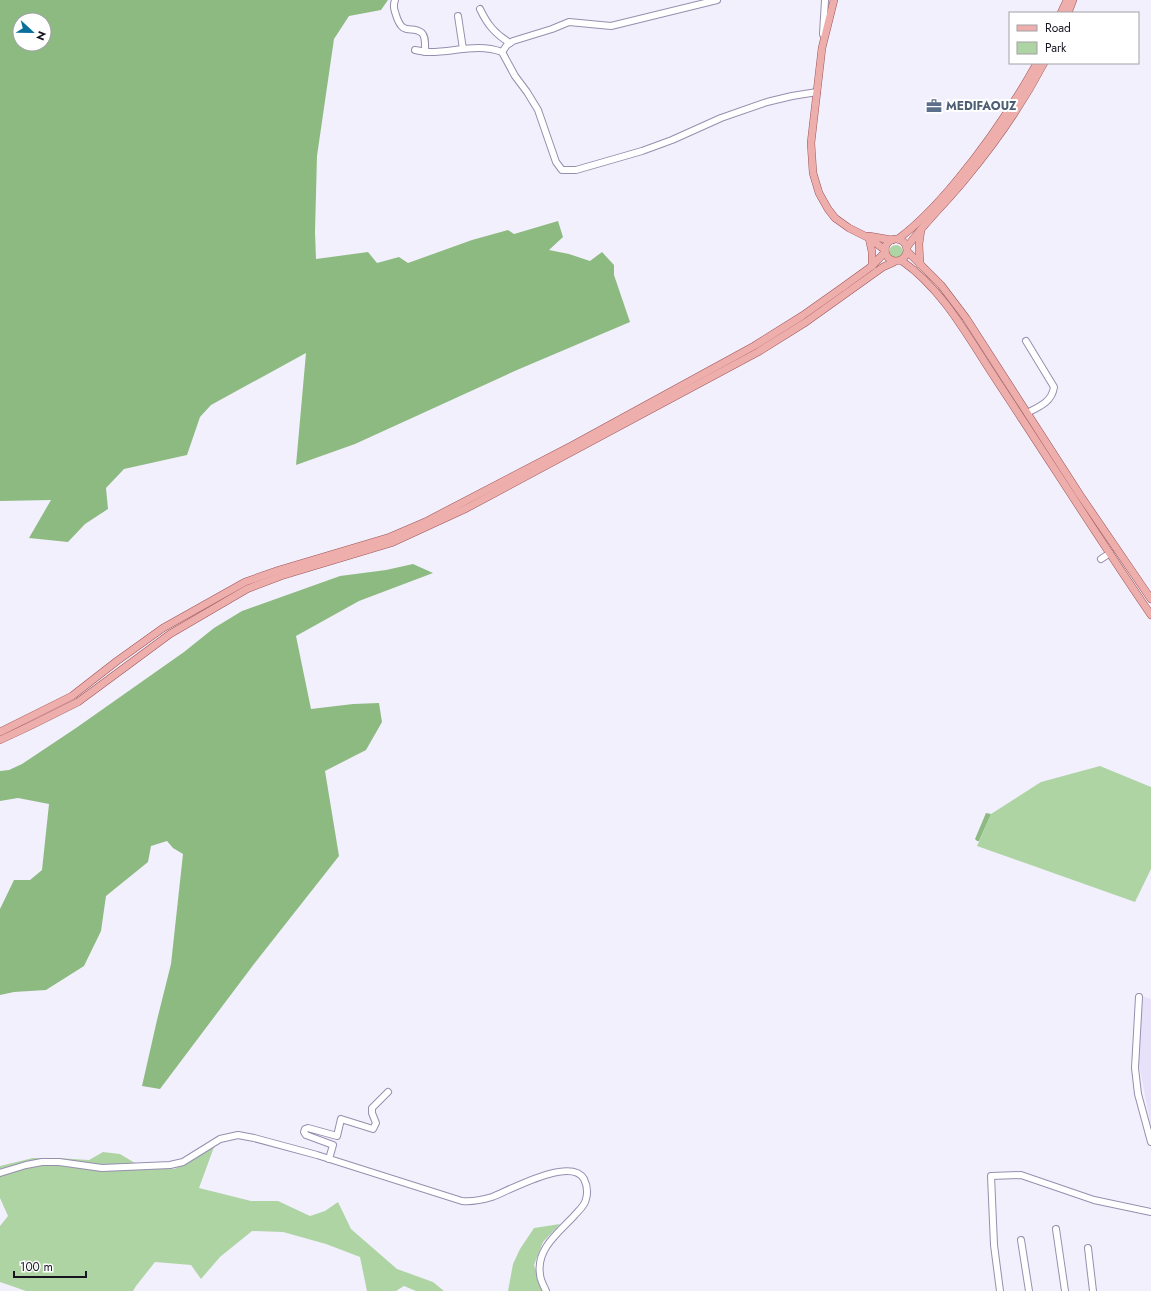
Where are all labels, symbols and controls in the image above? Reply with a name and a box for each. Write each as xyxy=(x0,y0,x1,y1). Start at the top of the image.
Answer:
north arrow xyxy=(12,12,52,52)
legend xyxy=(1009,12,1139,64)
text: Road xyxy=(1045,19,1071,37)
text: N xyxy=(32,29,50,43)
text: Park xyxy=(1045,39,1067,57)
office icon: MEDIFAOUZ xyxy=(925,97,943,115)
place label: MEDIFAOUZ xyxy=(946,97,1017,115)
scale bar xyxy=(14,1253,86,1279)
text: 100 m xyxy=(20,1258,53,1276)

